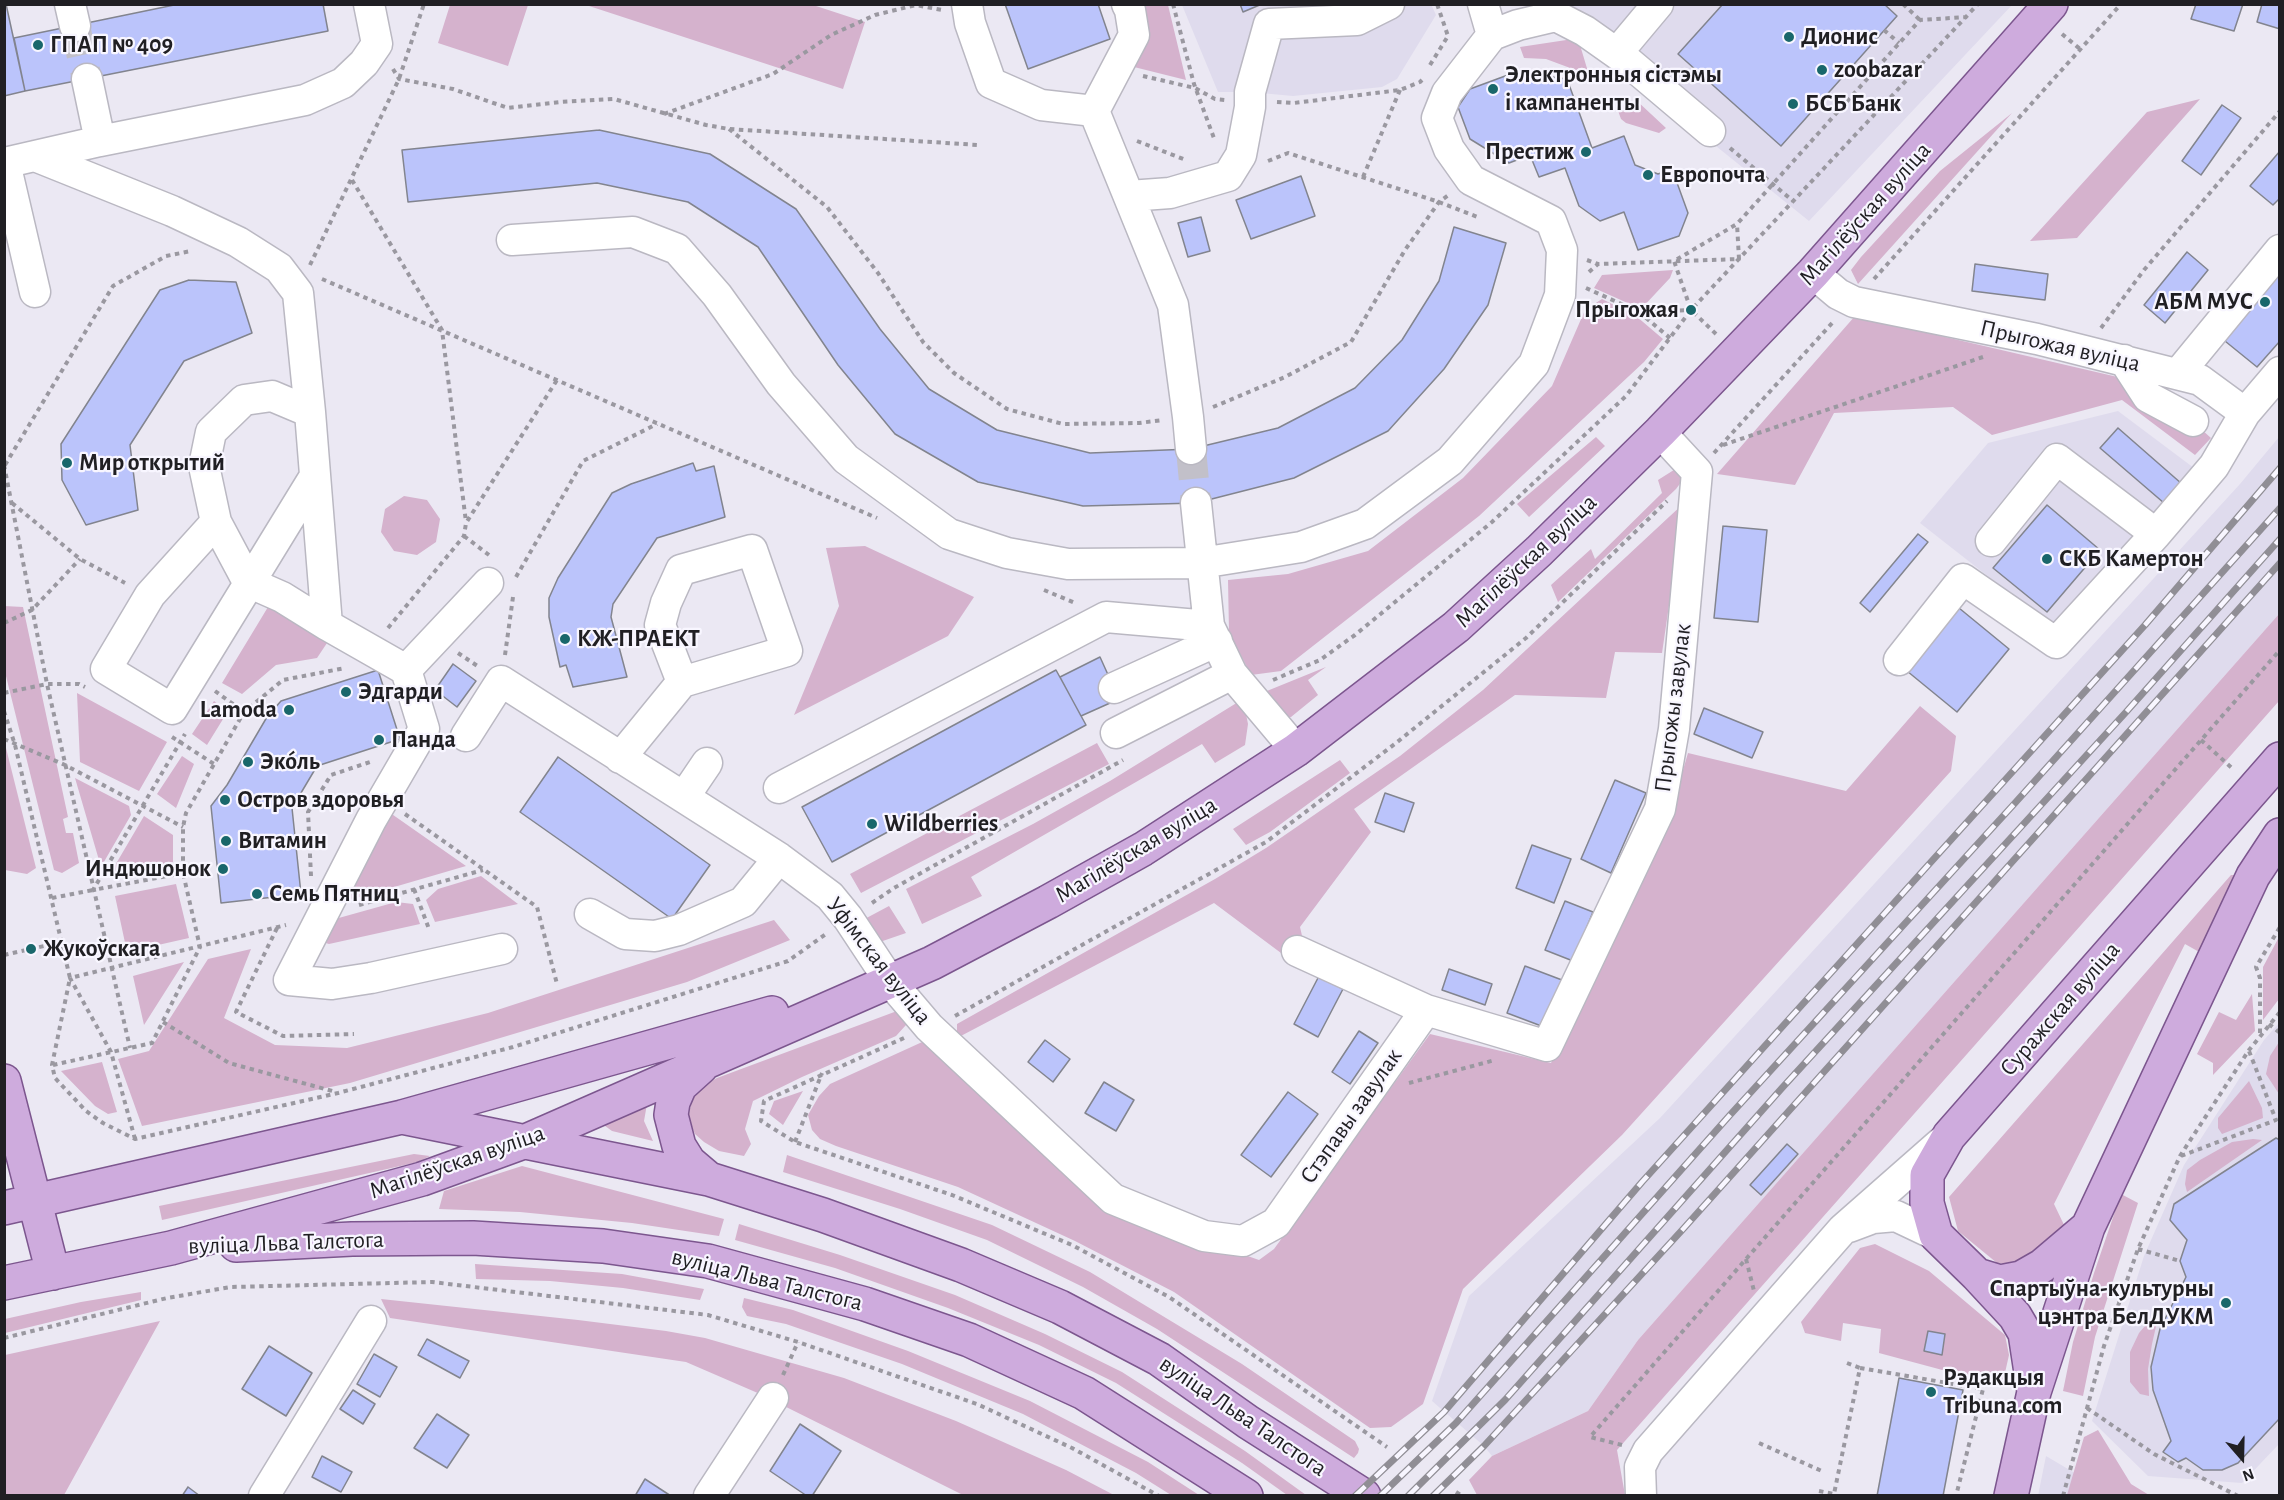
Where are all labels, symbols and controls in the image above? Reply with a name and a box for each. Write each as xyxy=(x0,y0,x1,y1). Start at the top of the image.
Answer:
place label: Дионис xyxy=(1801,23,1878,51)
marker: Дионис xyxy=(1782,30,1796,44)
place label: ГПАП № 409 xyxy=(50,31,173,59)
marker: ГПАП № 409 xyxy=(31,38,45,52)
place label: zoobazar xyxy=(1834,56,1922,84)
place label: Электронныя сістэмы і кампаненты xyxy=(1505,61,1722,117)
marker: zoobazar xyxy=(1815,63,1829,77)
marker: Электронныя сістэмы і кампаненты xyxy=(1486,82,1500,96)
place label: БСБ Банк xyxy=(1805,90,1901,118)
marker: БСБ Банк xyxy=(1786,97,1800,111)
street label: Магілёўская вуліца xyxy=(1793,136,1937,292)
place label: Престиж xyxy=(1485,138,1574,166)
marker: Престиж xyxy=(1579,145,1593,159)
place label: Европочта xyxy=(1660,161,1766,189)
marker: Европочта xyxy=(1641,168,1655,182)
place label: АБМ МУС xyxy=(2154,288,2253,316)
marker: АБМ МУС xyxy=(2258,295,2272,309)
place label: Прыгожая xyxy=(1575,296,1679,324)
marker: Прыгожая xyxy=(1684,303,1698,317)
street label: Прыгожая вуліца xyxy=(1977,314,2143,378)
place label: Мир открытий xyxy=(79,449,225,477)
marker: Мир открытий xyxy=(60,456,74,470)
street label: Магілёўская вуліца xyxy=(1449,488,1603,634)
place label: СКБ Камертон xyxy=(2059,545,2204,573)
marker: СКБ Камертон xyxy=(2040,552,2054,566)
street label: Прыгожы завулак xyxy=(1648,622,1698,794)
place label: КЖ-ПРАЕКТ xyxy=(577,625,700,653)
marker: КЖ-ПРАЕКТ xyxy=(558,632,572,646)
place label: Эдгарди xyxy=(358,678,443,706)
marker: Эдгарди xyxy=(339,685,353,699)
place label: Lamoda xyxy=(200,696,277,724)
marker: Lamoda xyxy=(282,703,296,717)
place label: Панда xyxy=(391,726,456,754)
marker: Панда xyxy=(372,733,386,747)
place label: Эко́ль xyxy=(260,748,320,776)
marker: Эко́ль xyxy=(241,755,255,769)
place label: Остров здоровья xyxy=(237,786,404,814)
street label: Магілёўская вуліца xyxy=(1050,790,1222,910)
marker: Остров здоровья xyxy=(218,793,232,807)
place label: Wildberries xyxy=(884,810,998,838)
marker: Wildberries xyxy=(865,817,879,831)
place label: Витамин xyxy=(238,827,327,855)
marker: Витамин xyxy=(219,834,233,848)
place label: Индюшонок xyxy=(85,855,211,883)
marker: Индюшонок xyxy=(216,862,230,876)
place label: Семь Пятниц xyxy=(269,880,400,908)
marker: Семь Пятниц xyxy=(250,887,264,901)
street label: Уфімская вуліца xyxy=(820,891,938,1031)
place label: Жукоўскага xyxy=(43,935,160,963)
street label: Суражская вуліца xyxy=(1994,936,2126,1082)
marker: Жукоўскага xyxy=(24,942,38,956)
street label: Стэпавы завулак xyxy=(1294,1043,1408,1189)
street label: Магілёўская вуліца xyxy=(366,1118,548,1206)
street label: вуліца Льва Талстога xyxy=(188,1225,384,1261)
street label: вуліца Льва Талстога xyxy=(668,1242,866,1318)
place label: Спартыўна-культурны цэнтра БелДУКМ xyxy=(1990,1275,2214,1331)
marker: Спартыўна-культурны цэнтра БелДУКМ xyxy=(2219,1296,2233,1310)
street label: вуліца Льва Талстога xyxy=(1154,1349,1332,1483)
place label: Рэдакцыя Tribuna.com xyxy=(1943,1364,2062,1420)
marker: Рэдакцыя Tribuna.com xyxy=(1924,1385,1938,1399)
north arrow xyxy=(2212,1428,2272,1488)
text: N xyxy=(2240,1465,2256,1484)

